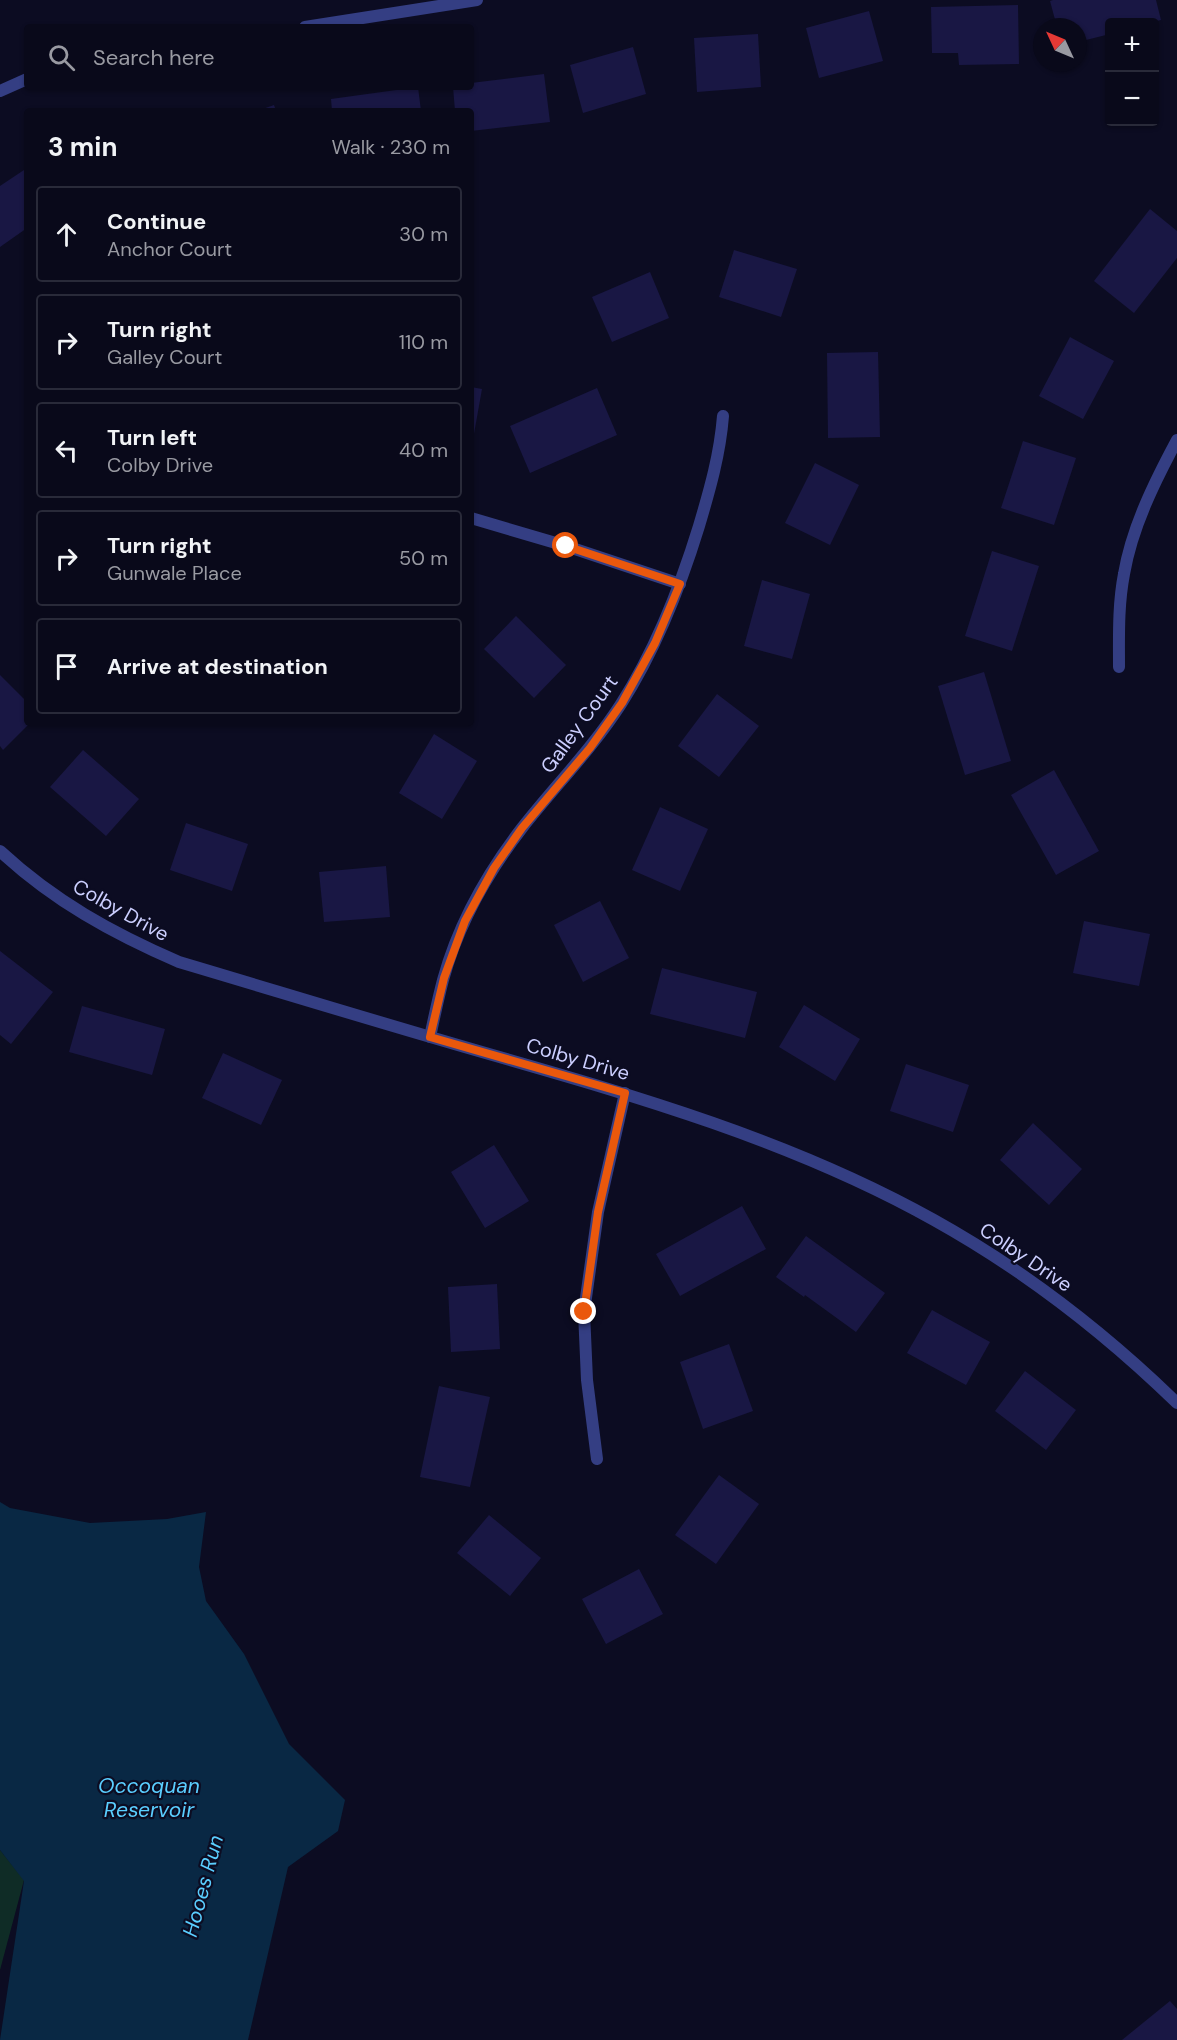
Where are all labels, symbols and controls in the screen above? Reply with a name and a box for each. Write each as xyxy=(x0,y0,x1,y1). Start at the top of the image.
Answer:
north arrow xyxy=(1033,18,1087,72)
map controls xyxy=(1105,18,1159,126)
button: + xyxy=(1105,18,1159,72)
search box xyxy=(24,24,474,90)
icon: search xyxy=(45,41,78,74)
text: Search here xyxy=(93,43,214,72)
button: − xyxy=(1105,72,1159,126)
text: 3 min xyxy=(48,130,117,164)
text: Walk · 230 m xyxy=(331,134,450,160)
text: Continue xyxy=(107,207,206,236)
icon: ahead xyxy=(50,218,83,251)
text: 30 m xyxy=(399,221,448,247)
text: Anchor Court xyxy=(107,236,232,262)
text: Turn right xyxy=(107,315,212,344)
icon: right xyxy=(50,326,83,359)
text: 110 m xyxy=(399,329,448,355)
text: Galley Court xyxy=(107,344,222,370)
text: Turn left xyxy=(107,423,197,452)
icon: left xyxy=(50,434,83,467)
text: 40 m xyxy=(399,437,448,463)
text: Colby Drive xyxy=(107,452,213,478)
text: Turn right xyxy=(107,531,212,560)
route start xyxy=(552,532,578,558)
icon: right xyxy=(50,542,83,575)
text: 50 m xyxy=(399,545,448,571)
text: Gunwale Place xyxy=(107,560,242,586)
icon: arrive xyxy=(50,650,83,683)
text: Arrive at destination xyxy=(107,652,328,681)
street label: Galley Court xyxy=(535,670,623,778)
street label: Colby Drive xyxy=(68,873,174,947)
street label: Colby Drive xyxy=(523,1032,633,1086)
street label: Colby Drive xyxy=(975,1217,1077,1297)
route end xyxy=(570,1298,596,1324)
water label: Occoquan Reservoir xyxy=(98,1772,200,1824)
water label: Hooes Run xyxy=(176,1832,230,1940)

